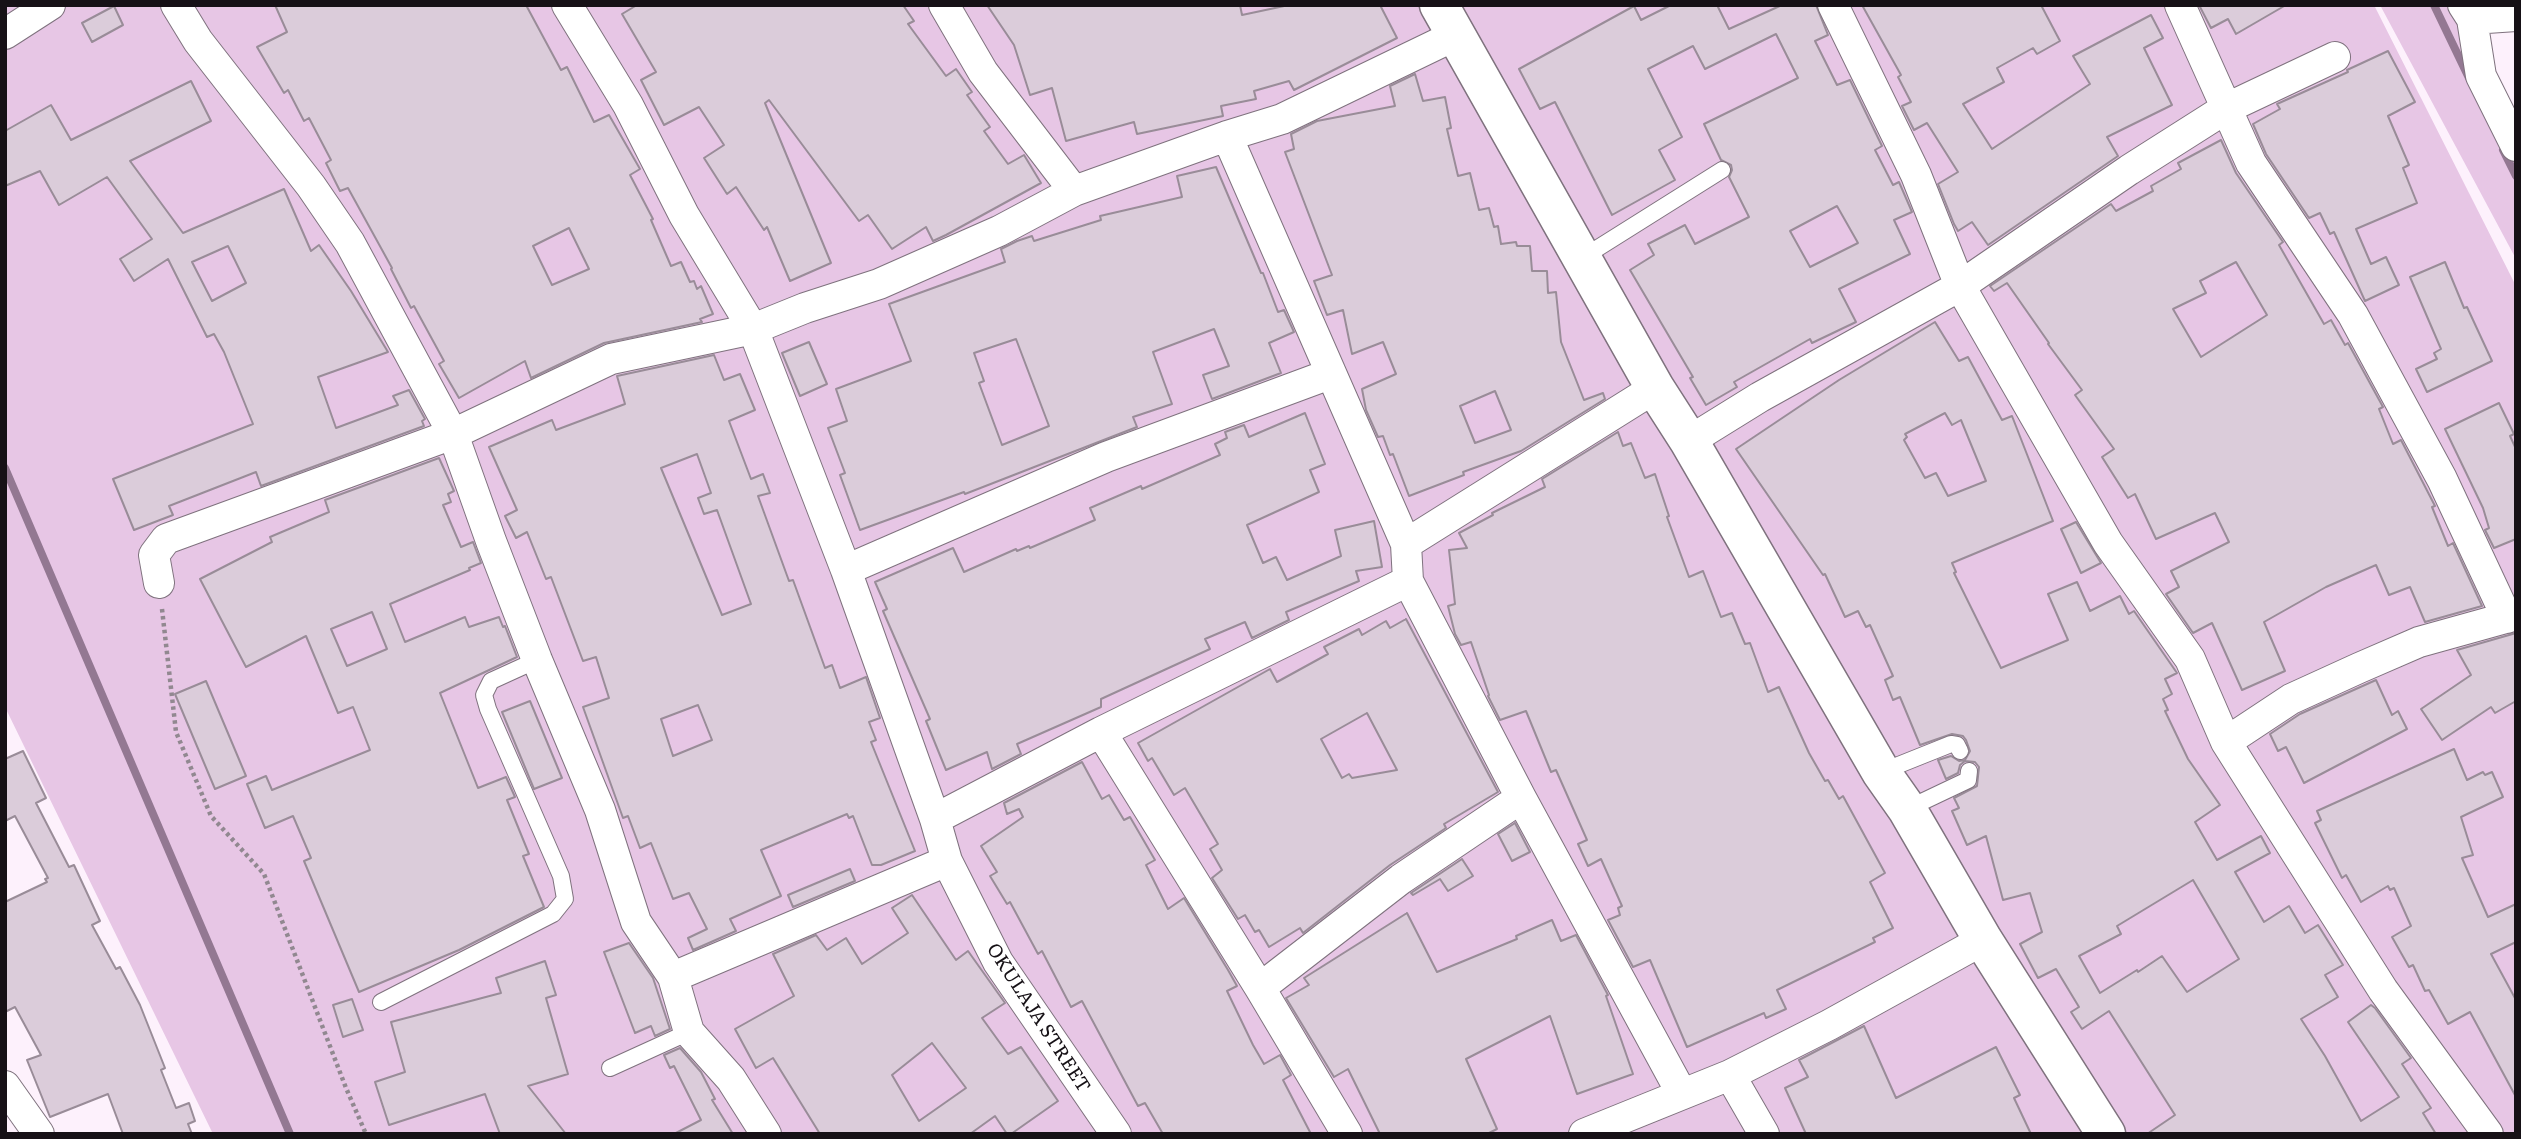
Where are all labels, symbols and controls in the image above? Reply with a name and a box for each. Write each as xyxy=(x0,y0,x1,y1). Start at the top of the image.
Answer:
street label: OKULAJA STREET xyxy=(981,939,1095,1097)

